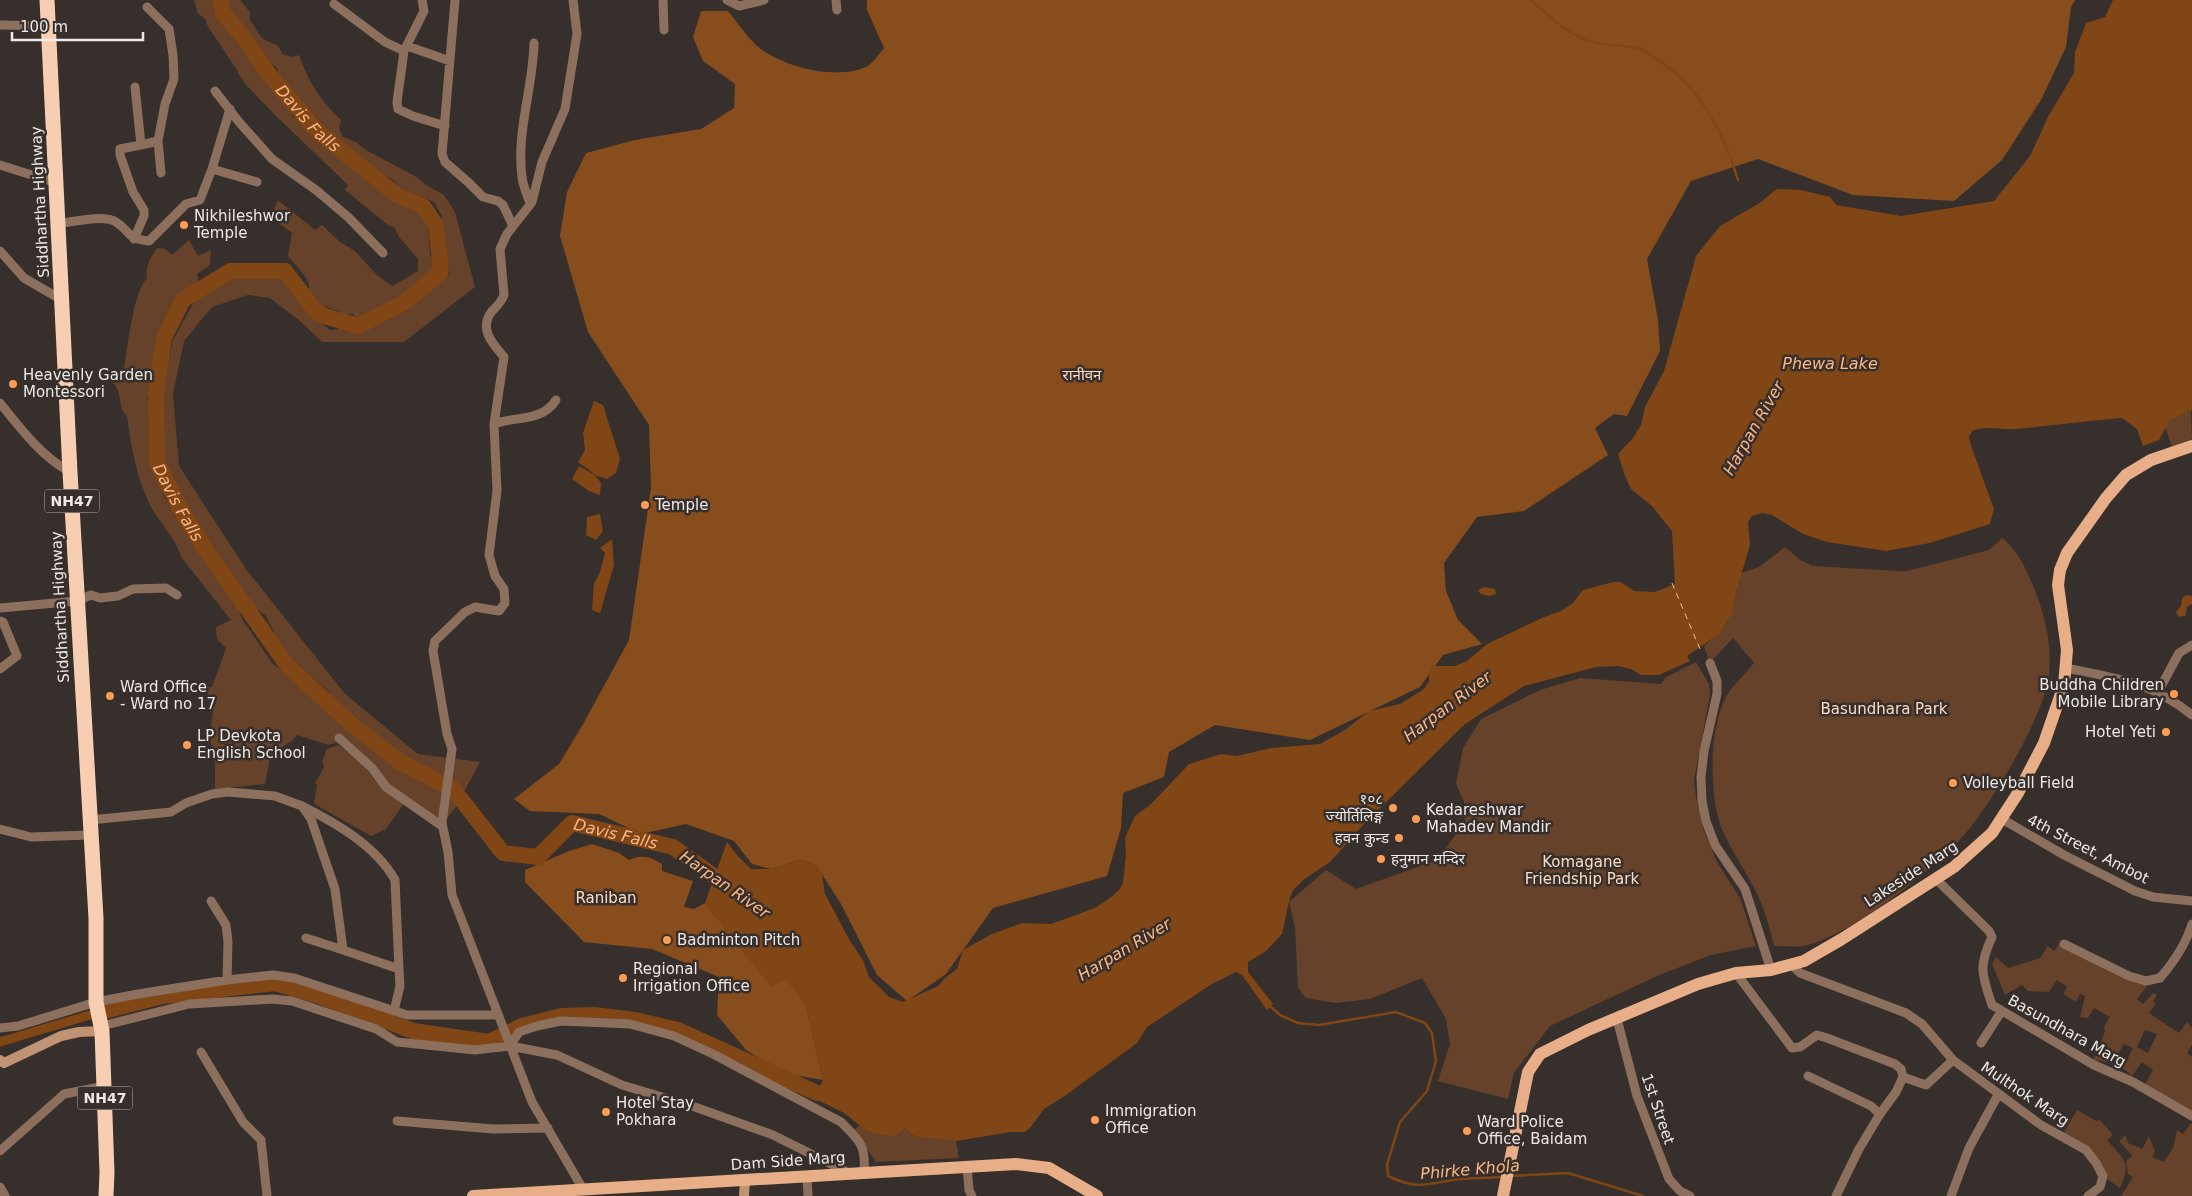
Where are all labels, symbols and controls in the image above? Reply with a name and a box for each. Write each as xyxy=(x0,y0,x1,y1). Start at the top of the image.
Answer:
scale bar xyxy=(12,10,144,42)
text: 100 m xyxy=(20,18,68,36)
water label: Davis Falls xyxy=(272,81,344,156)
street label: Siddhartha Highway xyxy=(27,126,53,278)
place label: Nikhileshwor Temple xyxy=(193,207,291,242)
marker: Nikhileshwor Temple xyxy=(178,219,190,231)
water label: Phewa Lake xyxy=(1782,354,1878,373)
place label: Heavenly Garden Montessori xyxy=(23,366,153,401)
park label: रानीवन xyxy=(1063,366,1102,384)
water label: Harpan River xyxy=(1719,377,1789,478)
marker: Heavenly Garden Montessori xyxy=(7,378,19,390)
water label: Davis Falls xyxy=(149,461,207,545)
road number: NH47 xyxy=(44,490,100,512)
place label: Temple xyxy=(654,496,708,514)
marker: Temple xyxy=(639,499,651,511)
street label: Siddhartha Highway xyxy=(47,531,73,683)
water label: Harpan River xyxy=(1400,666,1496,746)
place label: Buddha Children Mobile Library xyxy=(2039,676,2164,711)
place label: Ward Office - Ward no 17 xyxy=(120,678,216,713)
marker: Buddha Children Mobile Library xyxy=(2168,688,2180,700)
marker: Ward Office - Ward no 17 xyxy=(104,690,116,702)
park label: Basundhara Park xyxy=(1820,700,1948,718)
place label: Hotel Yeti xyxy=(2085,723,2156,741)
marker: Hotel Yeti xyxy=(2160,726,2172,738)
place label: LP Devkota English School xyxy=(197,727,306,762)
marker: LP Devkota English School xyxy=(181,739,193,751)
place label: Volleyball Field xyxy=(1963,774,2074,792)
marker: Volleyball Field xyxy=(1947,777,1959,789)
place label: १०८ ज्योर्तिलिङ्ग xyxy=(1326,790,1383,825)
place label: Kedareshwar Mahadev Mandir xyxy=(1426,801,1552,836)
marker: १०८ ज्योर्तिलिङ्ग xyxy=(1387,802,1399,814)
street label: 4th Street, Ambot xyxy=(2024,810,2152,888)
marker: Kedareshwar Mahadev Mandir xyxy=(1410,813,1422,825)
water label: Davis Falls xyxy=(572,815,660,853)
place label: हवन कुन्ड xyxy=(1335,829,1390,848)
marker: हवन कुन्ड xyxy=(1393,832,1405,844)
street label: Lakeside Marg xyxy=(1861,837,1961,911)
water label: Harpan River xyxy=(676,846,774,923)
place label: हनुमान मन्दिर xyxy=(1391,850,1466,869)
marker: हनुमान मन्दिर xyxy=(1375,853,1387,865)
park label: Komagane Friendship Park xyxy=(1525,853,1639,888)
park label: Raniban xyxy=(575,889,637,907)
water label: Harpan River xyxy=(1074,914,1175,985)
place label: Badminton Pitch xyxy=(677,931,800,949)
marker: Badminton Pitch xyxy=(661,934,673,946)
place label: Regional Irrigation Office xyxy=(633,960,750,995)
marker: Regional Irrigation Office xyxy=(617,972,629,984)
street label: Basundhara Marg xyxy=(2005,991,2129,1071)
street label: Multhok Marg xyxy=(1978,1058,2072,1130)
street label: 1st Street xyxy=(1638,1071,1679,1147)
road number: NH47 xyxy=(78,1086,132,1110)
place label: Hotel Stay Pokhara xyxy=(616,1094,694,1129)
place label: Immigration Office xyxy=(1105,1102,1196,1137)
marker: Hotel Stay Pokhara xyxy=(600,1106,612,1118)
place label: Ward Police Office, Baidam xyxy=(1477,1113,1587,1148)
marker: Immigration Office xyxy=(1089,1114,1101,1126)
marker: Ward Police Office, Baidam xyxy=(1461,1125,1473,1137)
street label: Dam Side Marg xyxy=(730,1148,846,1174)
water label: Phirke Khola xyxy=(1420,1156,1521,1183)

